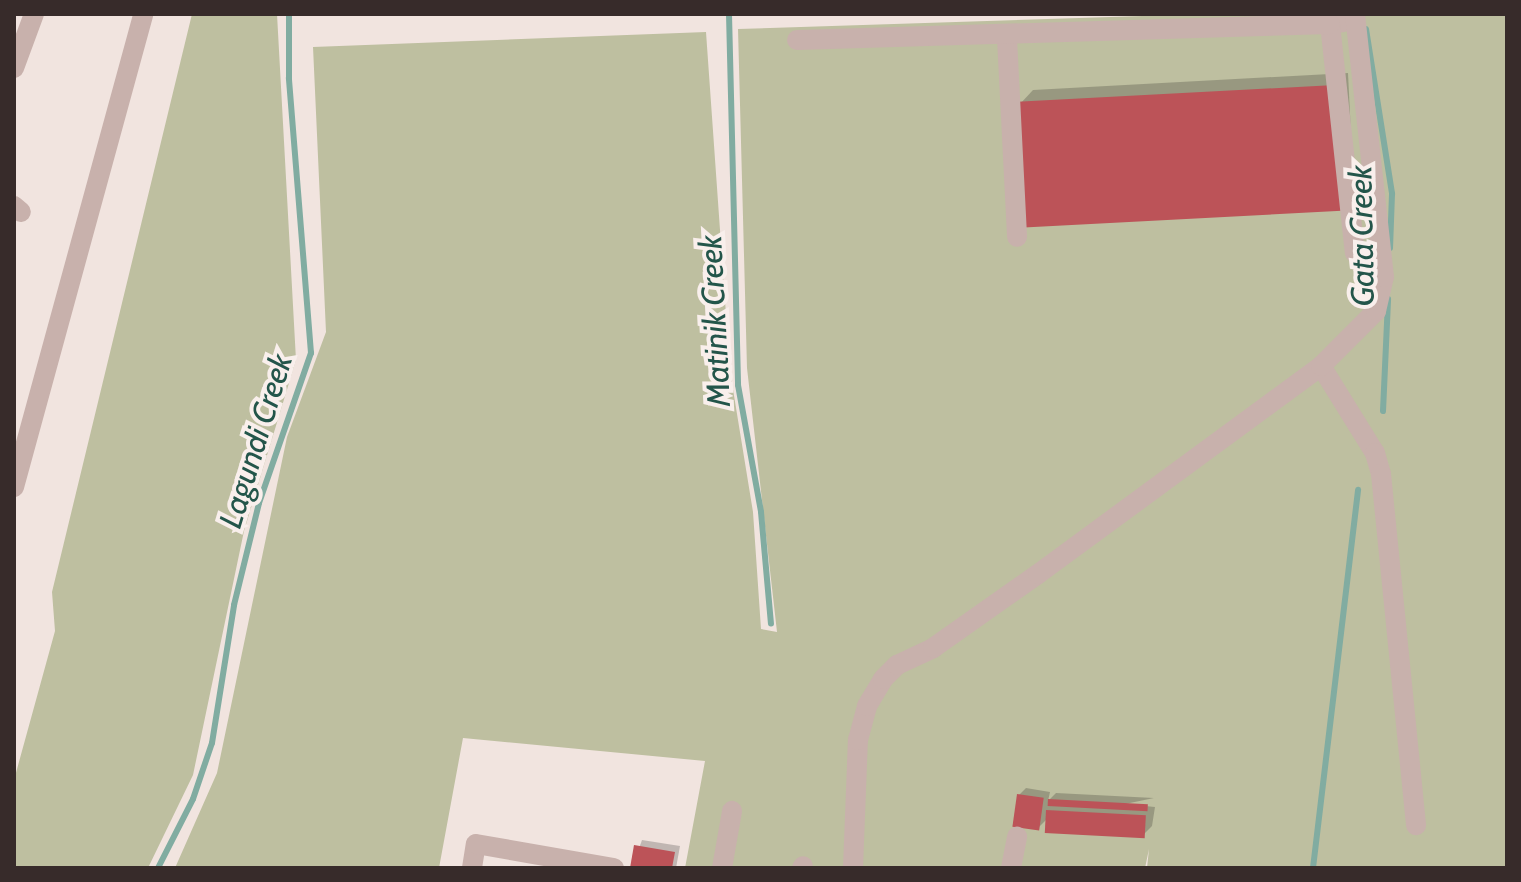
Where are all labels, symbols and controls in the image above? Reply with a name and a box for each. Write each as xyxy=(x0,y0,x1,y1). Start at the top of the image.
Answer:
water label: Gata Creek xyxy=(1342,165,1382,307)
water label: Matinik Creek xyxy=(691,234,739,408)
water label: Lagundi Creek xyxy=(211,349,301,533)

